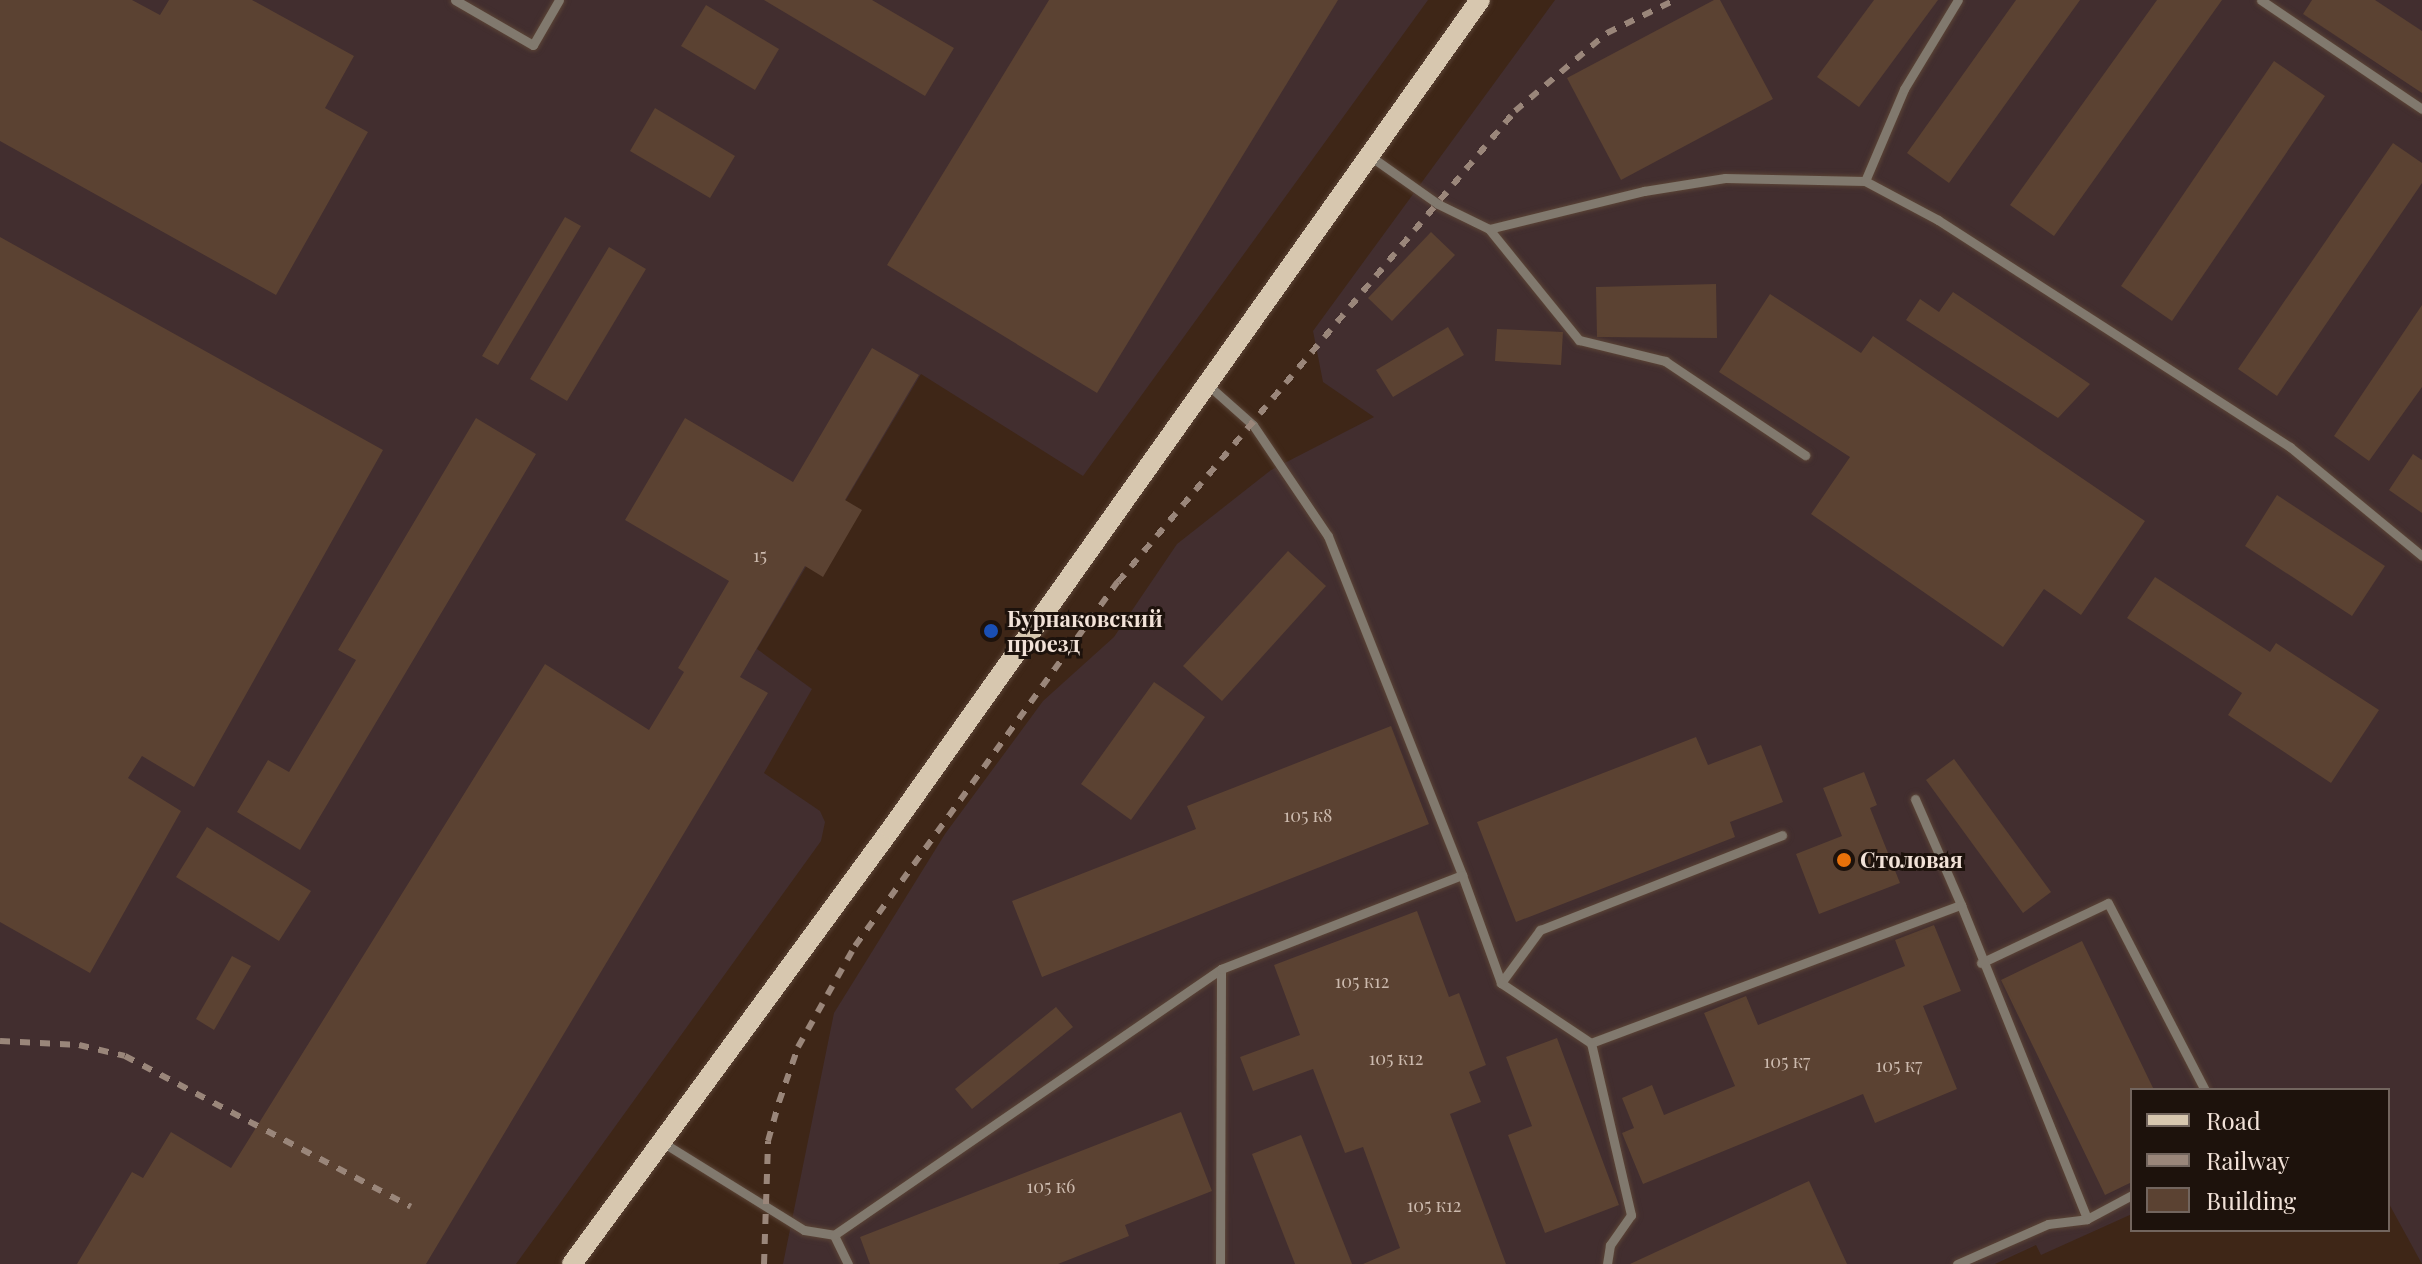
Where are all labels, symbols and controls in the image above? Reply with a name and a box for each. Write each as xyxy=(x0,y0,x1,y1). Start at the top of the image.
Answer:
house number: 15 xyxy=(753,544,767,566)
place label: Бурнаковский проезд xyxy=(1007,605,1163,656)
marker: Бурнаковский проезд xyxy=(982,622,1000,640)
house number: 105 к8 xyxy=(1283,804,1333,826)
place label: Столовая xyxy=(1860,847,1963,873)
marker: Столовая xyxy=(1835,851,1853,869)
house number: 105 к12 xyxy=(1335,970,1389,992)
house number: 105 к12 xyxy=(1369,1047,1423,1069)
house number: 105 к7 xyxy=(1763,1050,1811,1072)
house number: 105 к7 xyxy=(1875,1054,1923,1076)
legend xyxy=(2130,1088,2390,1232)
text: Road xyxy=(2206,1104,2261,1136)
text: Railway xyxy=(2206,1144,2290,1176)
house number: 105 к6 xyxy=(1026,1175,1076,1197)
text: Building xyxy=(2206,1184,2296,1216)
house number: 105 к12 xyxy=(1407,1194,1461,1216)

